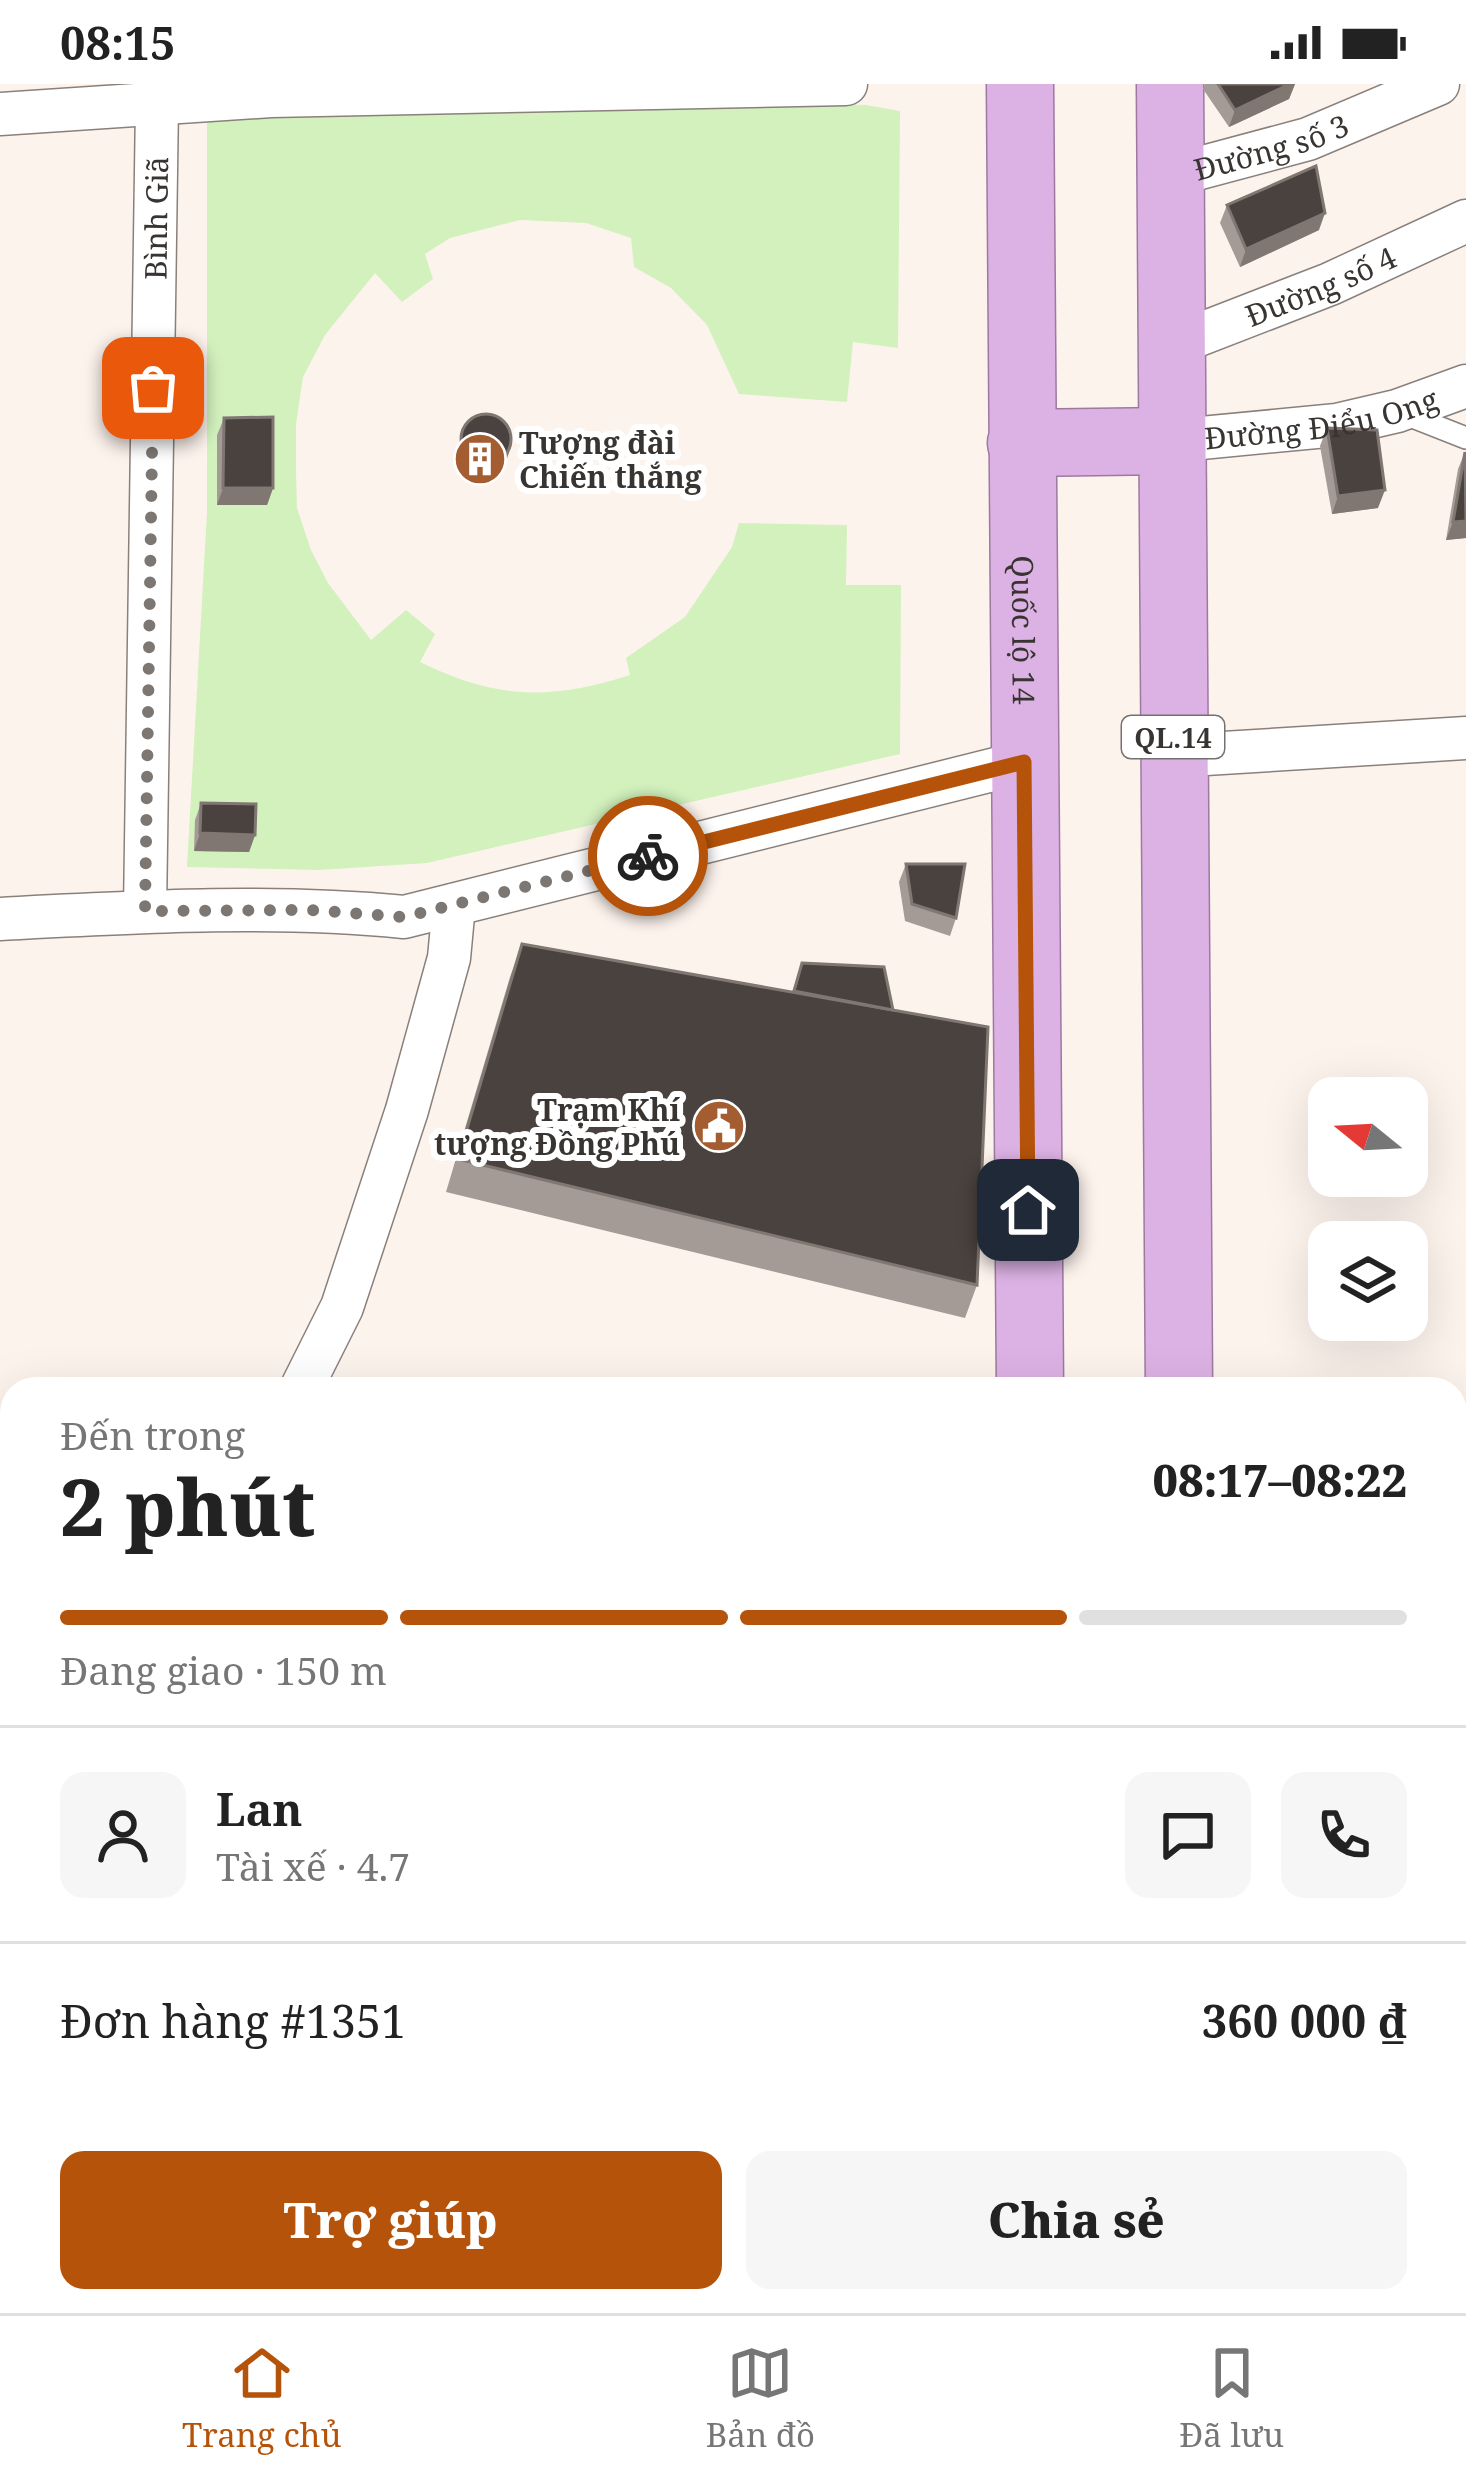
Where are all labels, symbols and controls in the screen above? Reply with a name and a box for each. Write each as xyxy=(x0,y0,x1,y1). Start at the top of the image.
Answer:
text: 08:15 xyxy=(60,12,175,73)
street label: Đường số 3 xyxy=(1189,104,1355,189)
street label: Bình Giã xyxy=(134,156,177,280)
street label: Đường số 4 xyxy=(1239,236,1403,335)
pin xyxy=(102,337,204,439)
icon: bag xyxy=(120,355,186,421)
street label: Đường Điểu Ong xyxy=(1203,377,1443,458)
place label: Tượng đài Chiến thắng xyxy=(519,422,702,497)
building icon: Tượng đài Chiến thắng xyxy=(452,431,508,487)
street label: Quốc lộ 14 xyxy=(1003,555,1045,705)
road number: QL.14 xyxy=(1122,716,1224,758)
courier xyxy=(588,796,708,916)
icon: bike xyxy=(615,823,681,889)
north arrow xyxy=(1308,1077,1428,1197)
map controls xyxy=(1308,1077,1428,1341)
place label: Trạm Khí tượng Đồng Phú xyxy=(434,1089,680,1164)
public building icon: Trạm Khí tượng Đồng Phú xyxy=(691,1098,747,1154)
pin xyxy=(977,1159,1079,1261)
icon: home xyxy=(995,1177,1061,1243)
button: layers xyxy=(1308,1221,1428,1341)
text: Đến trong xyxy=(60,1408,245,1461)
text: 08:17–08:22 xyxy=(1152,1449,1407,1510)
text: 2 phút xyxy=(60,1453,315,1559)
text: Đang giao · 150 m xyxy=(60,1643,387,1696)
button: person xyxy=(60,1772,186,1898)
button: chat xyxy=(1125,1772,1251,1898)
button: phone xyxy=(1281,1772,1407,1898)
text: Lan xyxy=(216,1778,302,1839)
text: Tài xế · 4.7 xyxy=(216,1839,410,1892)
text: Đơn hàng #1351 xyxy=(60,1990,406,2051)
text: 360 000 ₫ xyxy=(1202,1990,1407,2051)
button: Trợ giúp xyxy=(60,2151,722,2289)
button: Chia sẻ xyxy=(746,2151,1407,2289)
tab: Trang chủ xyxy=(182,2340,342,2457)
tab: Bản đồ xyxy=(706,2340,815,2457)
tab: Đã lưu xyxy=(1179,2340,1284,2457)

